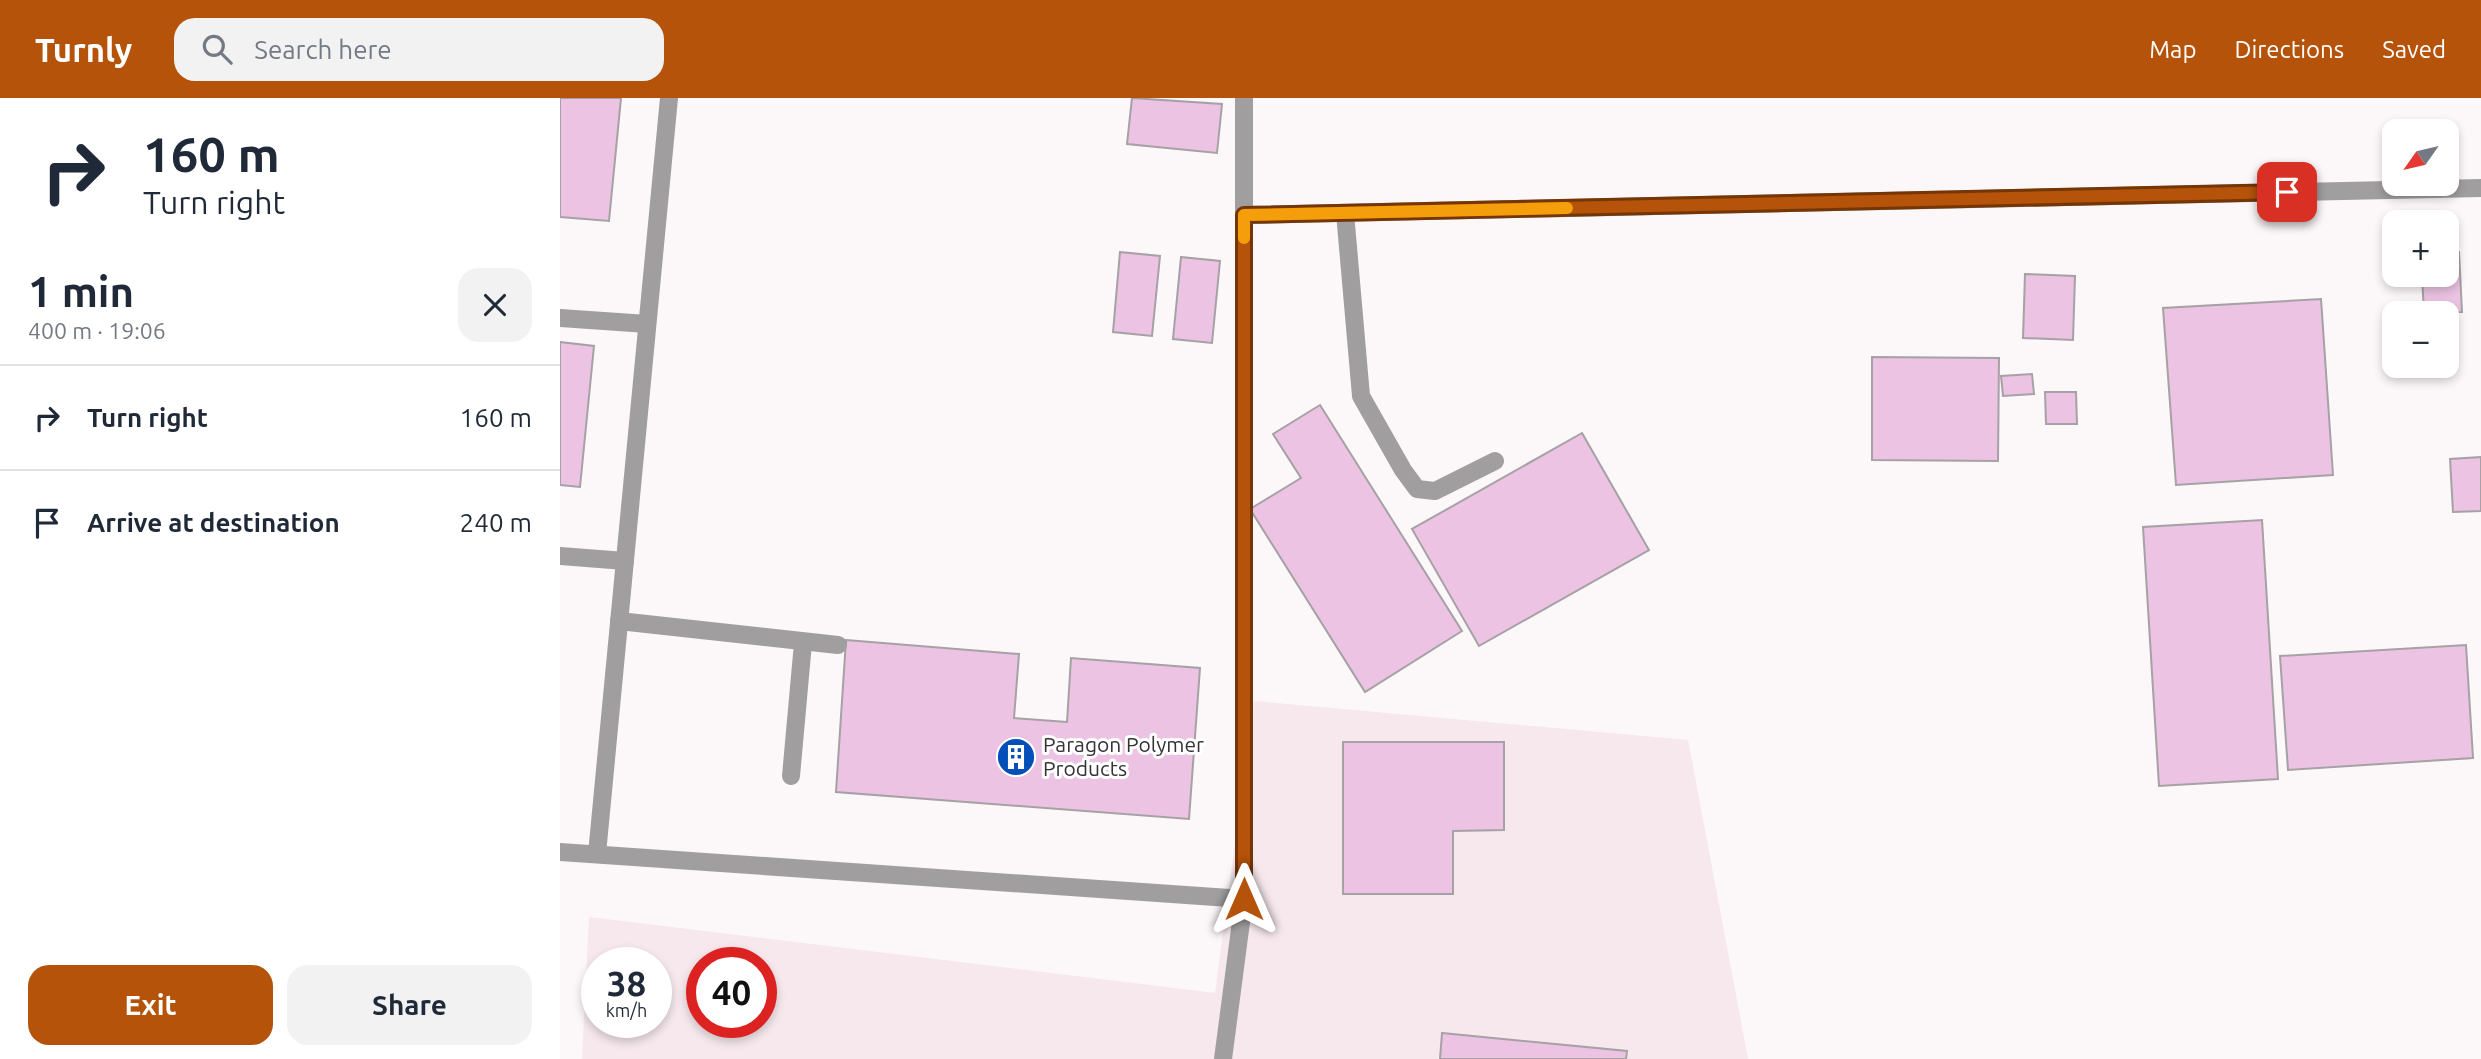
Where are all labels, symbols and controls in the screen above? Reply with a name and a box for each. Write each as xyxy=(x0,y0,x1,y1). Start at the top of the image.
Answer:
search box xyxy=(174,18,664,81)
icon: search xyxy=(198,30,236,68)
text: Turnly xyxy=(35,31,132,68)
text: Search here xyxy=(254,35,392,64)
text: Map xyxy=(2149,36,2196,63)
text: Directions xyxy=(2234,36,2344,63)
text: Saved xyxy=(2382,36,2446,63)
north arrow xyxy=(2382,119,2459,196)
map controls xyxy=(2382,119,2459,378)
icon: right xyxy=(28,126,119,217)
text: 160 m xyxy=(143,126,280,181)
pin xyxy=(2257,162,2317,222)
icon: arrive xyxy=(2268,173,2306,211)
text: Turn right xyxy=(143,184,285,220)
button: + xyxy=(2382,210,2459,287)
text: 1 min xyxy=(28,268,134,315)
button: close xyxy=(458,268,532,342)
button: − xyxy=(2382,301,2459,378)
text: 400 m · 19:06 xyxy=(28,318,166,343)
icon: right xyxy=(28,399,66,437)
text: Turn right xyxy=(87,403,208,432)
text: 160 m xyxy=(460,403,532,432)
icon: arrive xyxy=(28,504,66,542)
text: Arrive at destination xyxy=(87,508,340,537)
text: 240 m xyxy=(460,508,532,537)
place label: Paragon Polymer Products xyxy=(1043,732,1204,780)
building icon: Paragon Polymer Products xyxy=(995,736,1037,778)
position arrow xyxy=(1207,862,1281,936)
speed limit sign: 40 xyxy=(686,947,777,1038)
text: 38 xyxy=(607,963,646,1003)
button: Exit xyxy=(28,965,273,1045)
button: Share xyxy=(287,965,532,1045)
text: km/h xyxy=(606,1000,647,1020)

